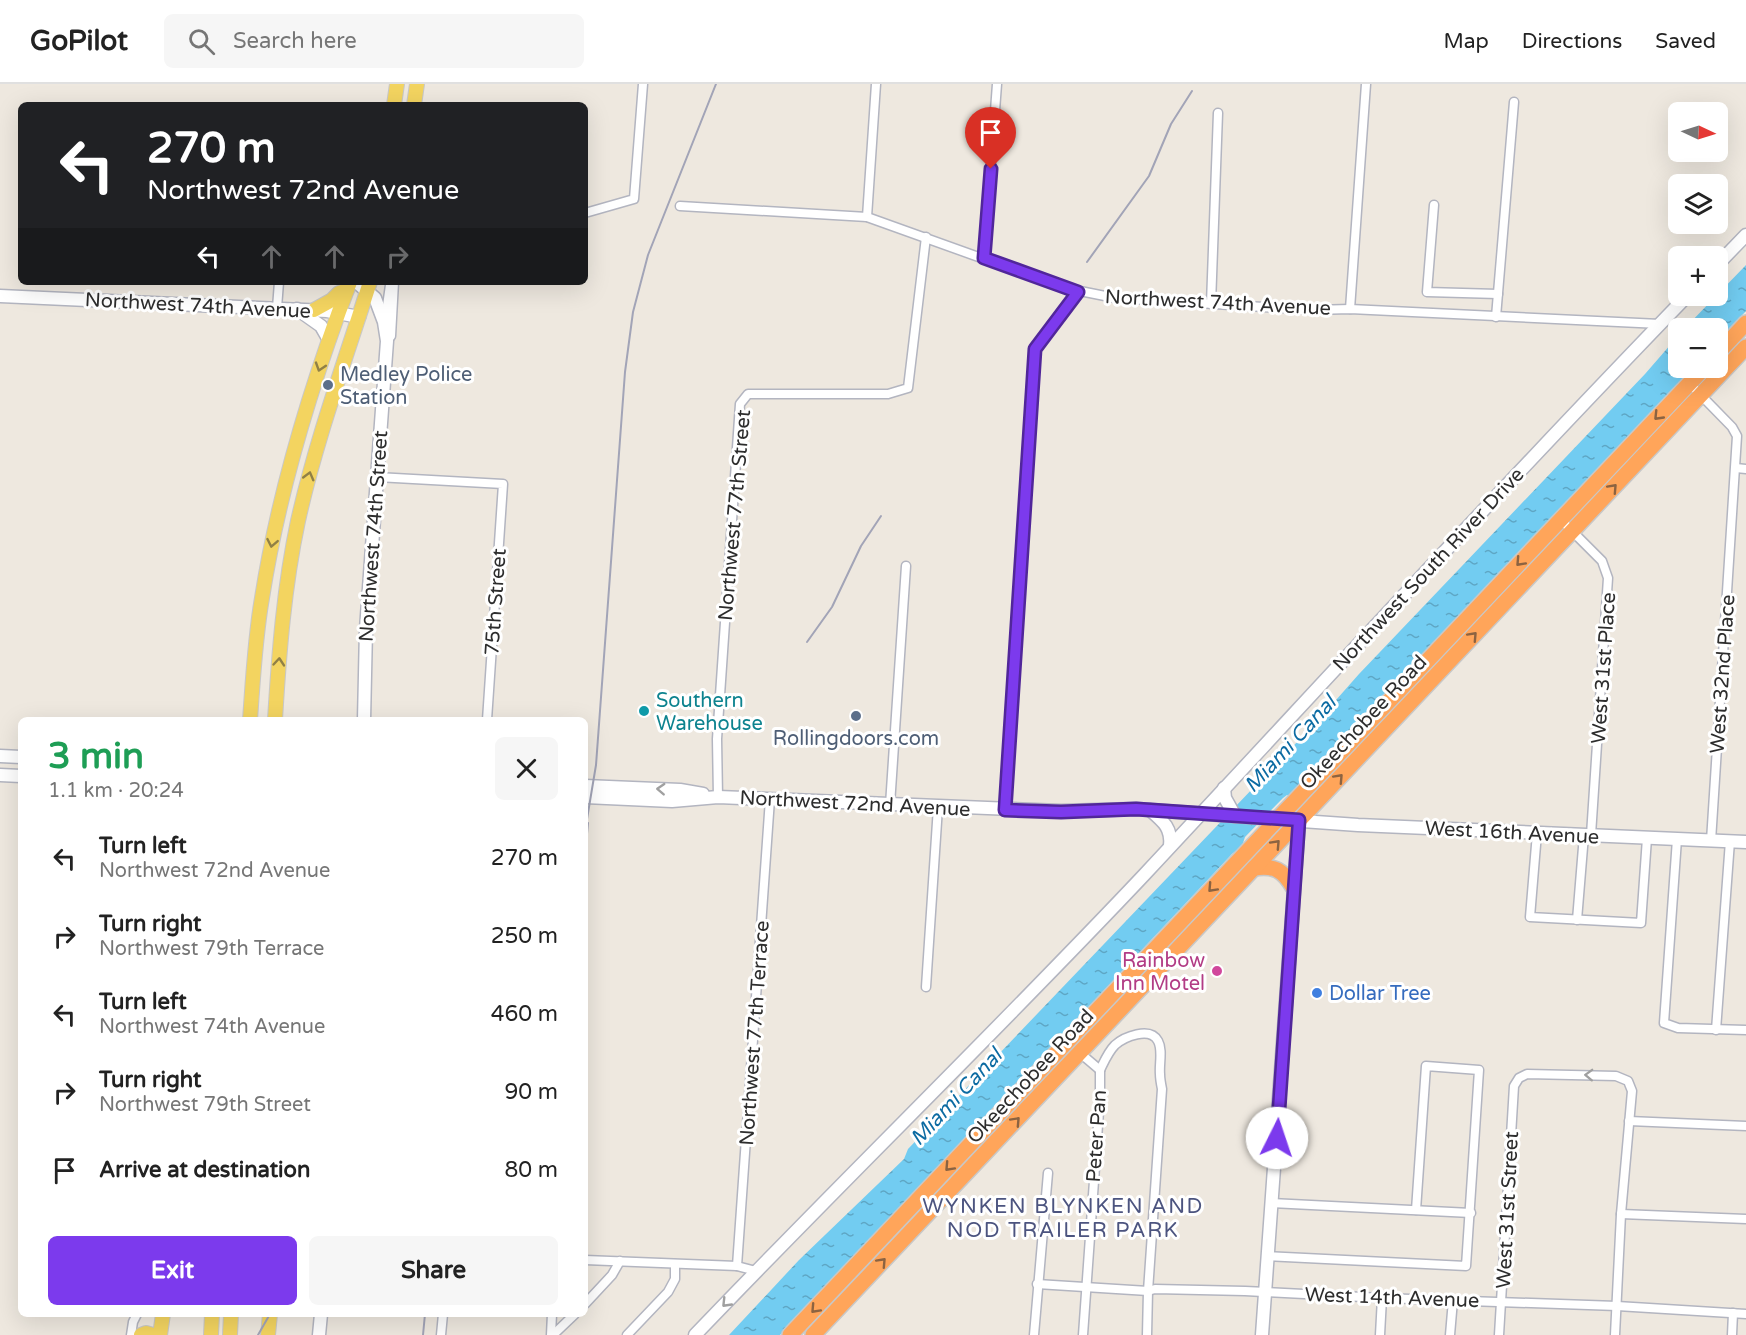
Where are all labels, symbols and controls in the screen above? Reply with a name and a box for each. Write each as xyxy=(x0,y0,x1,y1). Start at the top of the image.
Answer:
search box xyxy=(164,14,584,68)
text: GoPilot xyxy=(30,24,128,58)
icon: search xyxy=(185,25,218,58)
text: Search here xyxy=(233,28,357,54)
text: Map xyxy=(1443,29,1489,54)
text: Directions xyxy=(1522,29,1622,54)
text: Saved xyxy=(1655,29,1716,54)
north arrow xyxy=(1668,102,1728,162)
map controls xyxy=(1668,102,1728,378)
pin xyxy=(965,107,1016,169)
icon: arrive xyxy=(974,116,1007,149)
text: 270 m xyxy=(147,123,276,174)
icon: left xyxy=(48,126,126,204)
text: Northwest 72nd Avenue xyxy=(147,174,459,207)
button: layers xyxy=(1668,174,1728,234)
icon: left xyxy=(192,240,225,273)
icon: ahead xyxy=(255,240,288,273)
icon: ahead xyxy=(318,240,351,273)
icon: right xyxy=(381,240,414,273)
button: + xyxy=(1668,246,1728,306)
street label: Northwest 74th Avenue xyxy=(1104,285,1332,321)
street label: Northwest 74th Avenue xyxy=(84,288,312,324)
button: − xyxy=(1668,318,1728,378)
one-way arrow xyxy=(315,361,327,372)
place label: Medley Police Station xyxy=(340,363,472,410)
marker: Medley Police Station xyxy=(321,378,335,392)
street label: Northwest 77th Street xyxy=(714,408,756,622)
one-way arrow xyxy=(1654,409,1665,419)
street label: Northwest 74th Street xyxy=(355,429,393,643)
street label: Northwest South River Drive xyxy=(1328,463,1529,676)
one-way arrow xyxy=(302,472,314,482)
one-way arrow xyxy=(1605,484,1616,495)
one-way arrow xyxy=(266,538,279,548)
street label: 75th Street xyxy=(480,547,512,656)
one-way arrow xyxy=(1516,555,1527,565)
street label: West 31st Place xyxy=(1587,591,1621,745)
street label: West 32nd Place xyxy=(1705,594,1741,754)
one-way arrow xyxy=(1466,632,1477,643)
street label: Okeechobee Road xyxy=(1295,650,1432,795)
one-way arrow xyxy=(272,657,285,666)
place label: Southern Warehouse xyxy=(656,689,763,736)
water label: Miami Canal xyxy=(1239,689,1343,798)
marker: Southern Warehouse xyxy=(637,704,651,718)
marker: Rollingdoors.com xyxy=(849,709,863,723)
place label: Rollingdoors.com xyxy=(773,727,939,751)
text: 3 min xyxy=(48,735,144,778)
button: close xyxy=(495,737,558,800)
one-way arrow xyxy=(1332,774,1343,784)
text: 1.1 km · 20:24 xyxy=(48,779,184,803)
one-way arrow xyxy=(656,782,665,795)
street label: Northwest 72nd Avenue xyxy=(739,786,971,822)
street label: West 16th Avenue xyxy=(1424,816,1600,850)
text: Turn left xyxy=(99,833,187,859)
one-way arrow xyxy=(1269,840,1280,851)
icon: left xyxy=(48,842,81,875)
text: 270 m xyxy=(491,845,558,871)
text: Northwest 72nd Avenue xyxy=(99,859,330,883)
one-way arrow xyxy=(1209,881,1220,892)
text: Turn right xyxy=(99,911,201,937)
icon: right xyxy=(48,920,81,953)
street label: Northwest 77th Terrace xyxy=(735,920,775,1146)
text: 250 m xyxy=(491,923,558,949)
text: Northwest 79th Terrace xyxy=(99,937,324,961)
place label: Rainbow Inn Motel xyxy=(1115,949,1205,996)
marker: Rainbow Inn Motel xyxy=(1210,964,1224,978)
place label: Dollar Tree xyxy=(1329,982,1431,1006)
marker: Dollar Tree xyxy=(1310,986,1324,1000)
text: Turn left xyxy=(99,989,187,1015)
icon: left xyxy=(48,998,81,1031)
text: 460 m xyxy=(491,1001,558,1027)
street label: Okeechobee Road xyxy=(962,1004,1099,1149)
text: Northwest 74th Avenue xyxy=(99,1015,325,1039)
water label: Miami Canal xyxy=(905,1042,1009,1151)
text: Turn right xyxy=(99,1067,201,1093)
one-way arrow xyxy=(1585,1069,1594,1081)
icon: right xyxy=(48,1076,81,1109)
text: 90 m xyxy=(504,1079,558,1105)
street label: Peter Pan xyxy=(1082,1089,1112,1183)
text: Northwest 79th Street xyxy=(99,1093,311,1117)
position arrow xyxy=(1245,1106,1309,1170)
one-way arrow xyxy=(1009,1117,1020,1127)
street label: West 31st Street xyxy=(1492,1130,1524,1289)
icon: arrive xyxy=(48,1154,81,1187)
text: Arrive at destination xyxy=(99,1157,310,1183)
text: 80 m xyxy=(504,1157,558,1183)
one-way arrow xyxy=(945,1160,956,1171)
district label: WYNKEN BLYNKEN AND NOD TRAILER PARK xyxy=(922,1194,1204,1243)
button: Exit xyxy=(48,1236,297,1305)
button: Share xyxy=(309,1236,558,1305)
one-way arrow xyxy=(874,1258,885,1269)
street label: West 14th Avenue xyxy=(1304,1283,1480,1313)
one-way arrow xyxy=(722,1296,733,1307)
one-way arrow xyxy=(811,1302,822,1313)

